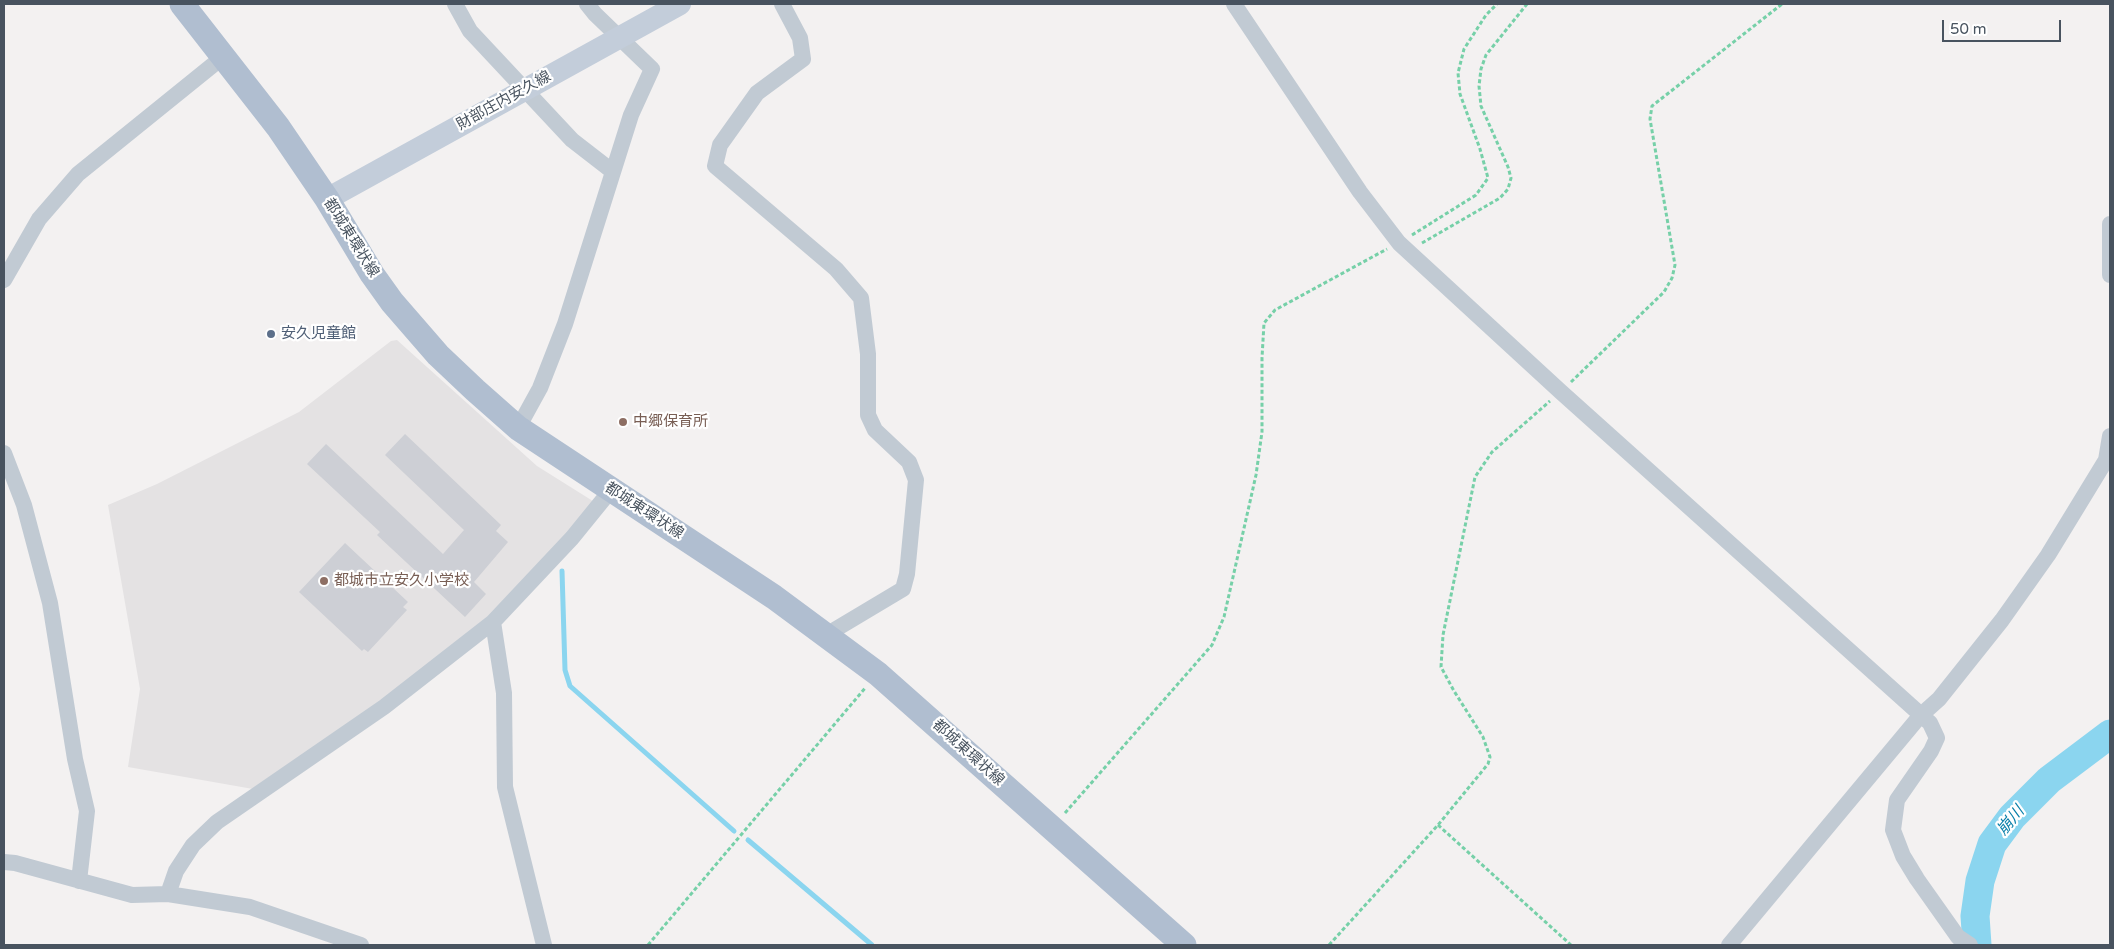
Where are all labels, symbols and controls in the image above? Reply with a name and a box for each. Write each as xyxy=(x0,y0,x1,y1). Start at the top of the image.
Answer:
scale bar xyxy=(1944,10,2063,42)
text: 50 m xyxy=(1950,20,1987,38)
street label: 財部庄内安久線 xyxy=(454,68,554,134)
street label: 都城東環状線 xyxy=(320,195,382,281)
place label: 安久児童館 xyxy=(281,325,356,343)
marker: 安久児童館 xyxy=(265,328,277,340)
place label: 中郷保育所 xyxy=(633,413,708,431)
marker: 中郷保育所 xyxy=(617,416,629,428)
street label: 都城東環状線 xyxy=(601,479,687,543)
place label: 都城市立安久小学校 xyxy=(334,572,469,590)
marker: 都城市立安久小学校 xyxy=(318,575,330,587)
street label: 都城東環状線 xyxy=(929,716,1007,790)
water label: 崩川 xyxy=(1993,803,2029,839)

